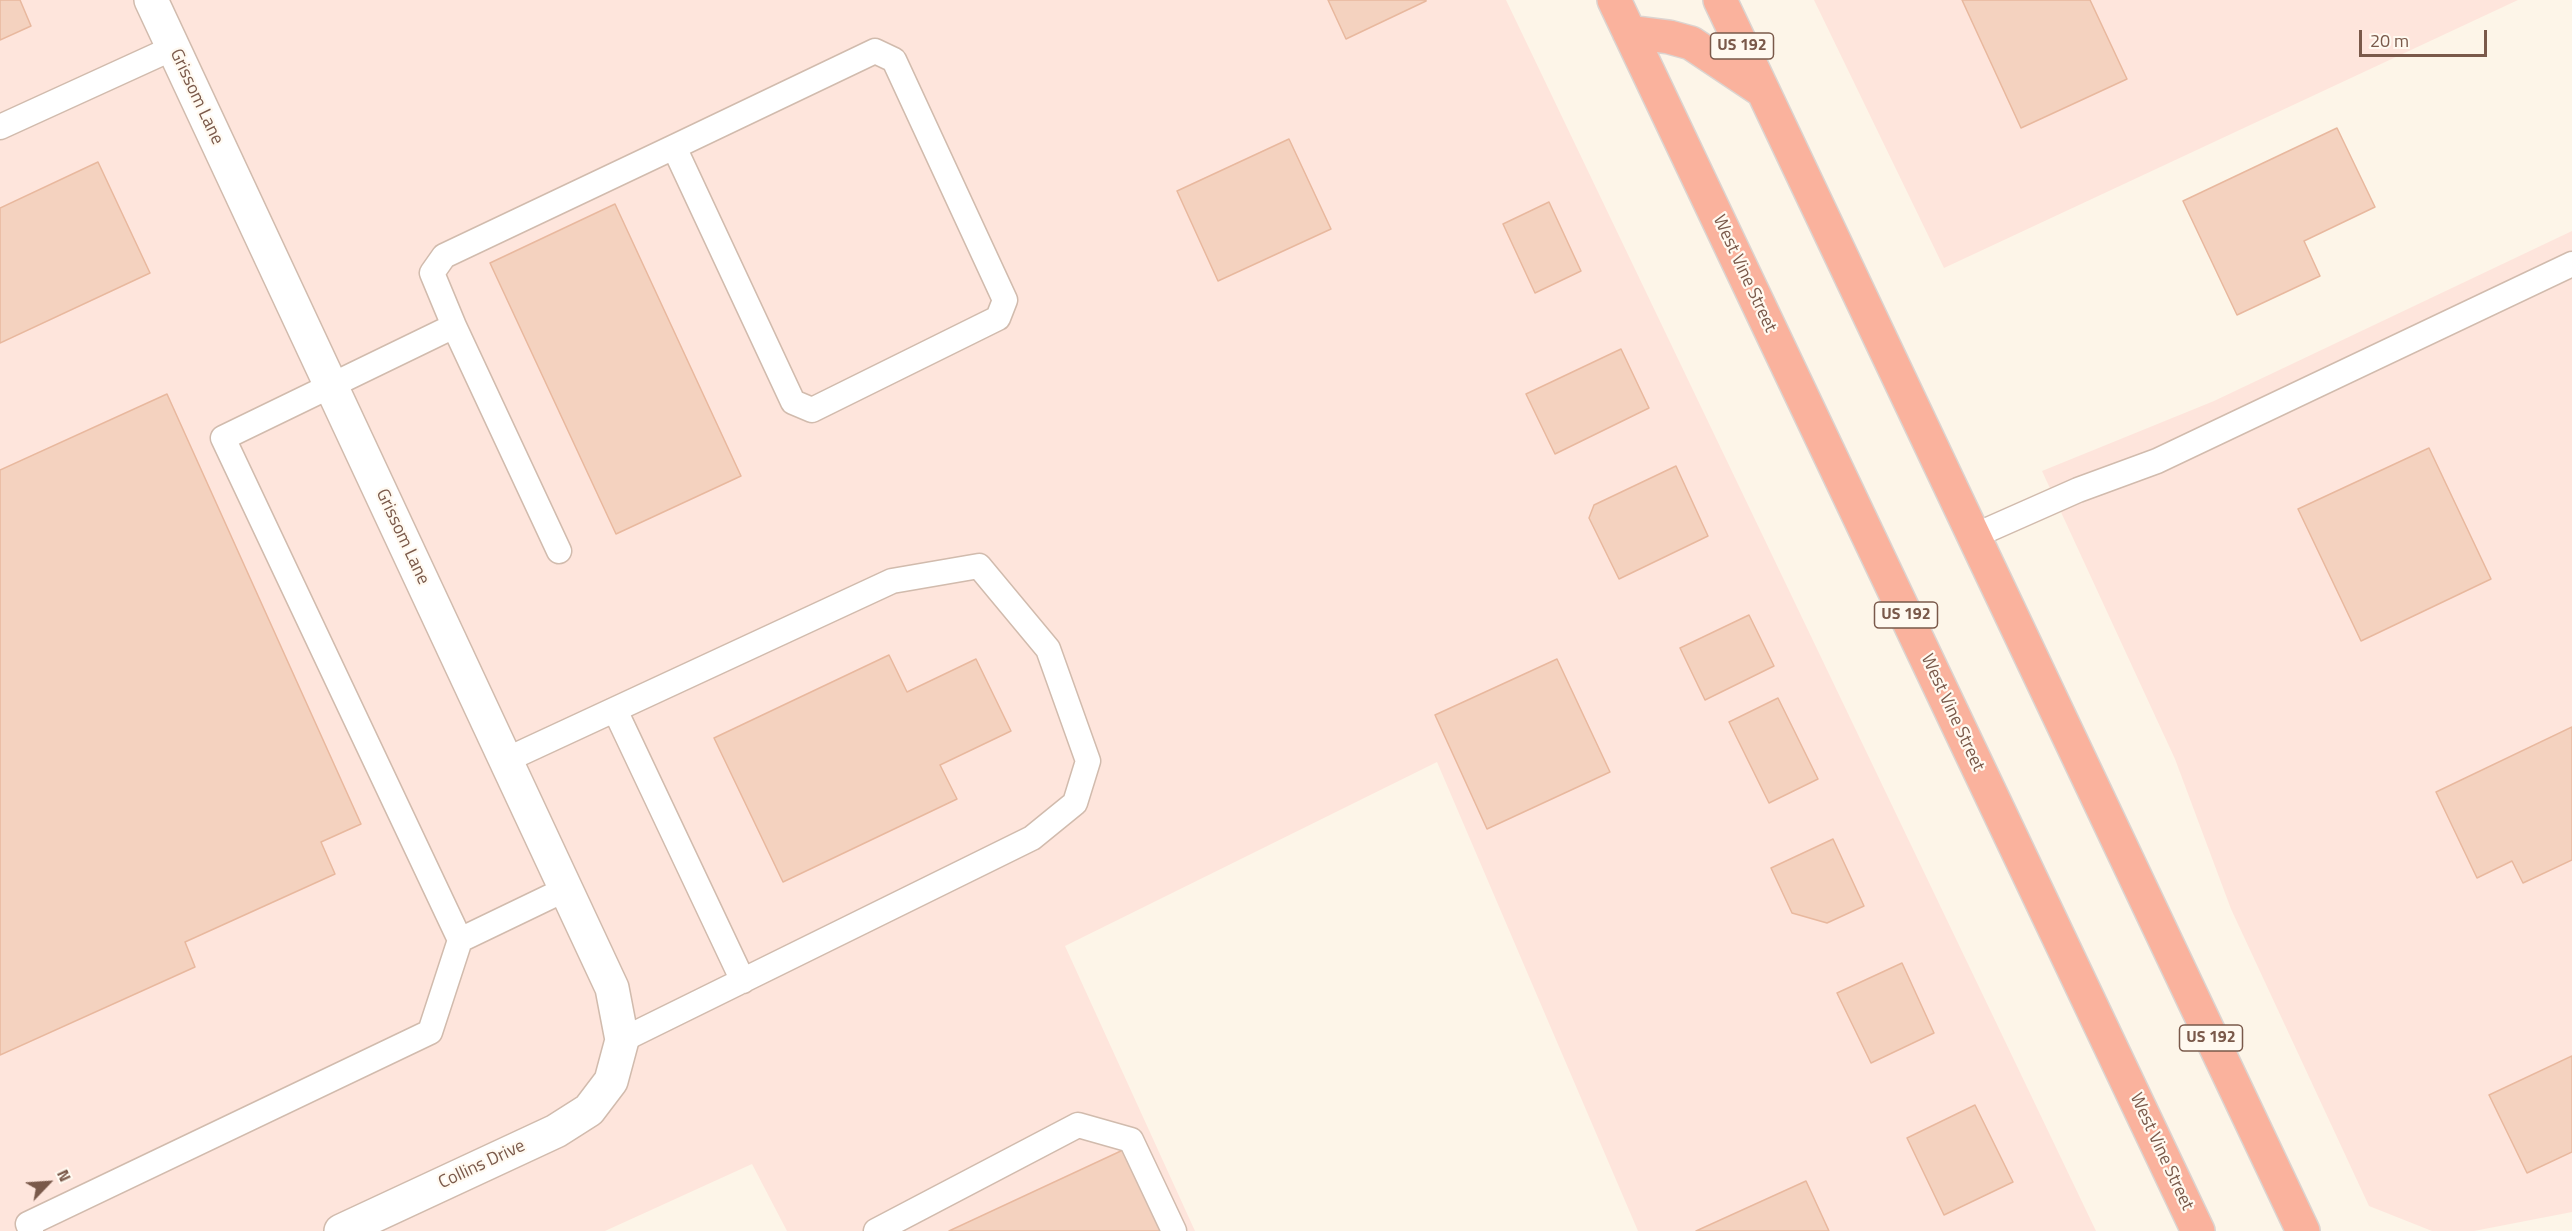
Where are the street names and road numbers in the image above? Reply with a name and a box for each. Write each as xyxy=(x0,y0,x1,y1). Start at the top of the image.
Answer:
road number: US 192 xyxy=(1710,33,1774,59)
street label: Grissom Lane xyxy=(164,46,228,148)
street label: West Vine Street xyxy=(1707,212,1781,336)
street label: Grissom Lane xyxy=(370,486,434,588)
road number: US 192 xyxy=(1874,602,1938,628)
street label: West Vine Street xyxy=(1915,651,1989,775)
road number: US 192 xyxy=(2180,1025,2242,1051)
street label: West Vine Street xyxy=(2124,1090,2198,1214)
street label: Collins Drive xyxy=(435,1136,529,1194)

